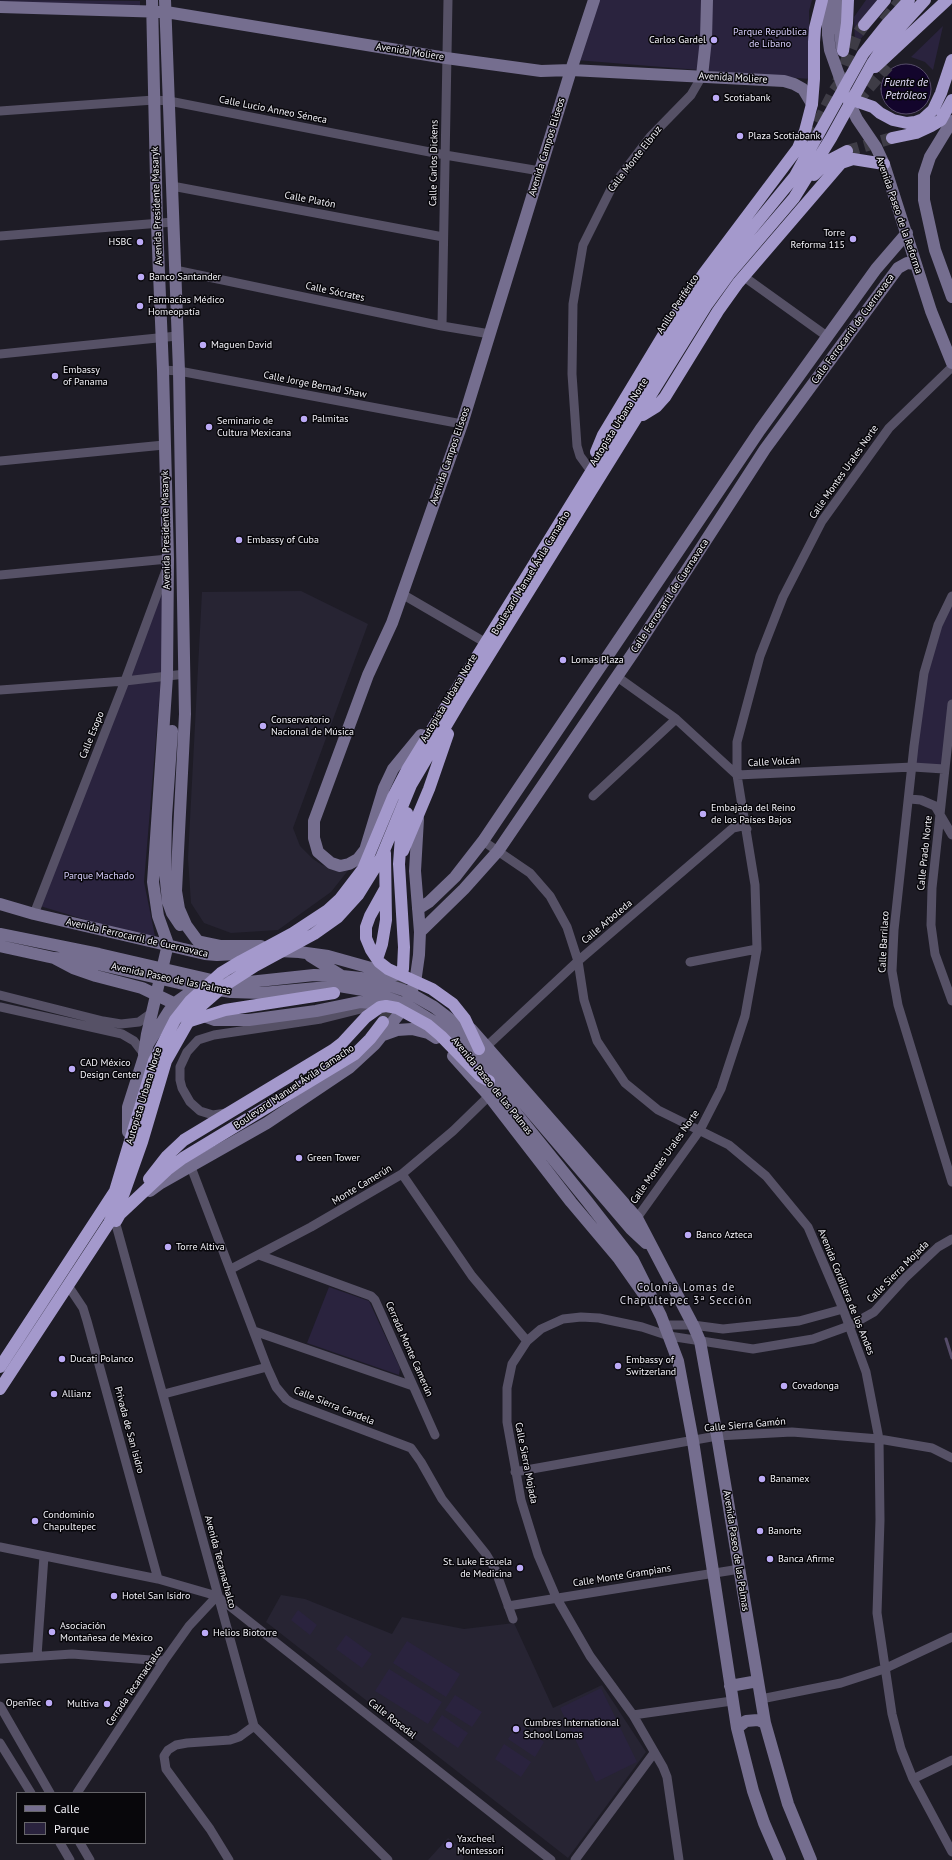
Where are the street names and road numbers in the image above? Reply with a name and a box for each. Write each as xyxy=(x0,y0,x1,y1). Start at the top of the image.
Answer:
street label: Avenida Moliere xyxy=(375,41,445,63)
street label: Avenida Moliere xyxy=(698,70,768,86)
street label: Calle Lucio Anneo Séneca xyxy=(218,94,328,126)
street label: Avenida Campos Elíseos xyxy=(526,96,568,198)
street label: Calle Carlos Dickens xyxy=(427,120,441,206)
street label: Calle Monte Elbruz xyxy=(605,123,665,195)
street label: Avenida Presidente Masaryk xyxy=(149,146,165,266)
street label: Avenida Paseo de la Reforma xyxy=(873,155,925,275)
street label: Calle Platón xyxy=(283,189,337,211)
street label: Anillo Periférico xyxy=(654,272,702,336)
street label: Calle Ferrocarril de Cuernavaca xyxy=(809,272,897,386)
street label: Calle Sócrates xyxy=(304,280,366,304)
street label: Calle Jorge Bernad Shaw xyxy=(262,369,368,401)
street label: Autopista Urbana Norte xyxy=(587,376,651,468)
street label: Avenida Campos Elíseos xyxy=(428,406,472,506)
street label: Calle Montes Urales Norte xyxy=(807,423,881,521)
street label: Avenida Presidente Masaryk xyxy=(159,470,173,590)
street label: Boulevard Manuel Ávila Camacho xyxy=(489,509,573,637)
street label: Calle Ferrocarril de Cuernavaca xyxy=(629,537,711,655)
street label: Autopista Urbana Norte xyxy=(418,652,480,744)
street label: Calle Esopo xyxy=(77,710,107,760)
street label: Calle Volcán xyxy=(748,755,800,769)
street label: Calle Prado Norte xyxy=(915,815,935,891)
street label: Calle Arboleda xyxy=(579,897,635,947)
street label: Calle Barrilaco xyxy=(876,911,892,973)
street label: Avenida Ferrocarril de Cuernavaca xyxy=(65,916,209,960)
street label: Avenida Paseo de las Palmas xyxy=(110,960,232,998)
street label: Avenida Paseo de las Palmas xyxy=(449,1035,535,1137)
street label: Boulevard Manuel Ávila Camacho xyxy=(232,1042,356,1132)
street label: Autopista Urbana Norte xyxy=(124,1046,164,1146)
street label: Calle Montes Urales Norte xyxy=(628,1108,702,1206)
street label: Monte Camerún xyxy=(330,1162,394,1208)
street label: Avenida Cordillera de los Andes xyxy=(815,1227,877,1357)
street label: Calle Sierra Mojada xyxy=(864,1238,932,1306)
street label: Cerrada Monte Camerún xyxy=(383,1300,435,1398)
street label: Calle Sierra Candela xyxy=(292,1384,376,1428)
street label: Privada de San Isidro xyxy=(112,1385,146,1475)
street label: Calle Sierra Gamón xyxy=(704,1415,786,1435)
street label: Calle Sierra Mojada xyxy=(512,1421,540,1505)
street label: Avenida Paseo de las Palmas xyxy=(721,1490,751,1612)
street label: Avenida Tecamachalco xyxy=(202,1514,238,1610)
street label: Calle Monte Grampians xyxy=(572,1562,672,1590)
street label: Cerrada Tecamachalco xyxy=(104,1643,166,1729)
street label: Calle Rosedal xyxy=(366,1697,418,1741)

